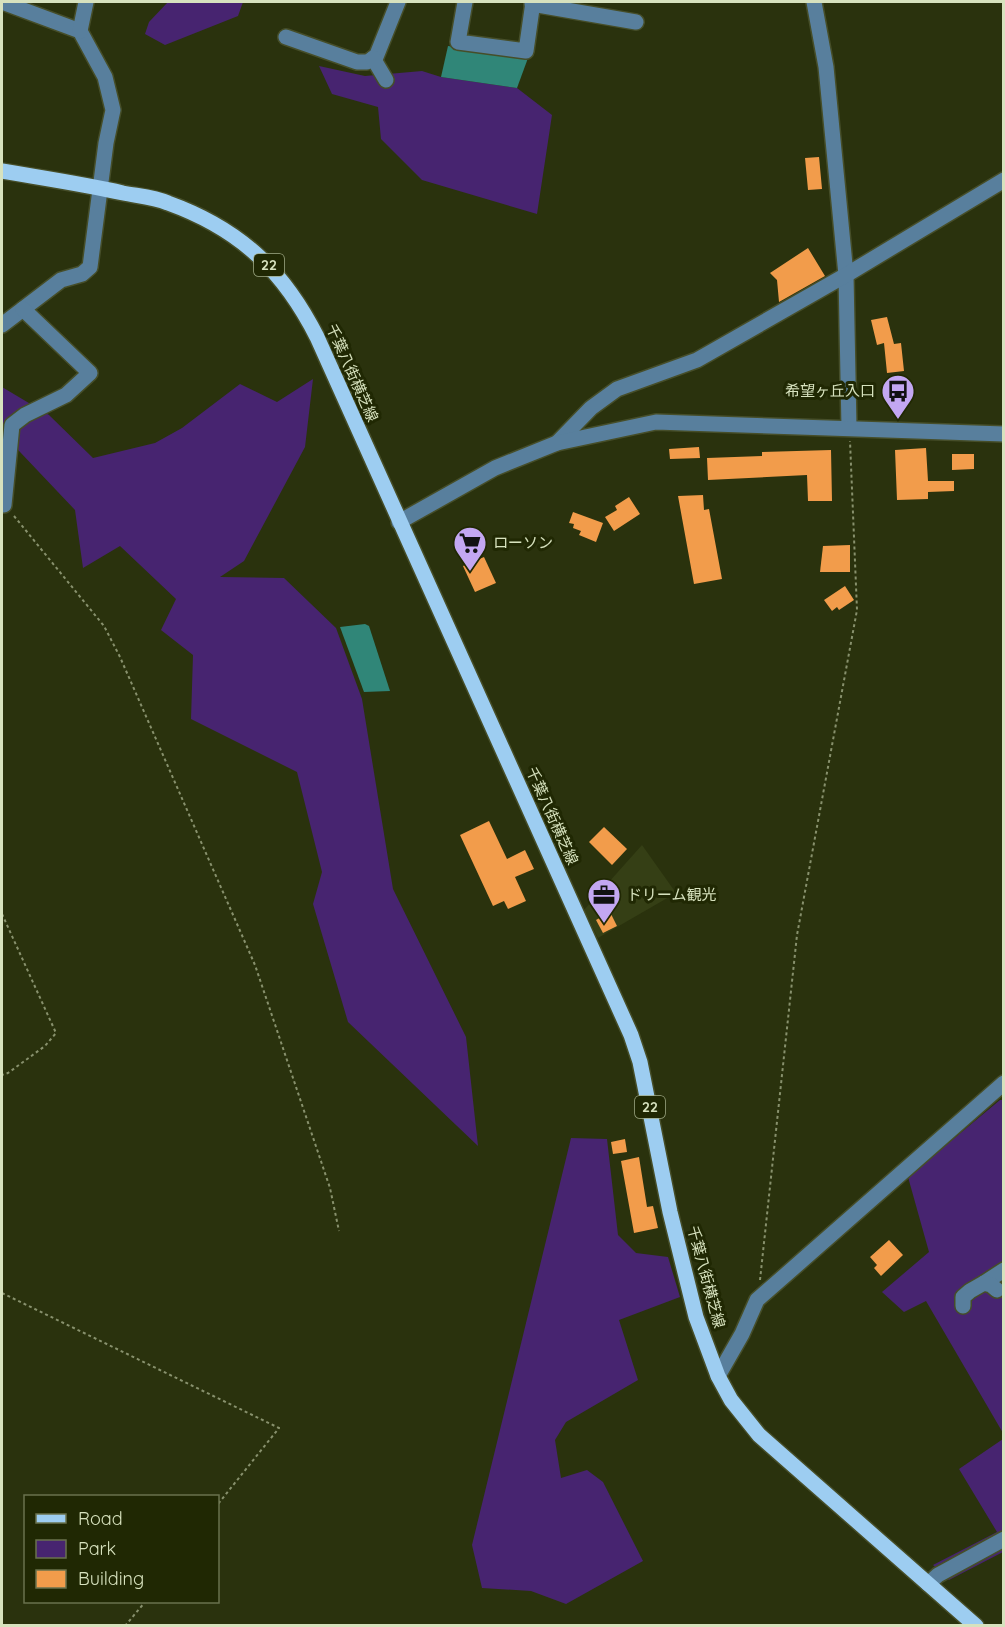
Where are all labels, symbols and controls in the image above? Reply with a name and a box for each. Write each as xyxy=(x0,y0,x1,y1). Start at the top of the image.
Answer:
road number: 22 xyxy=(254,254,284,276)
street label: 千葉八街横芝線 xyxy=(322,321,382,425)
bus stop icon: 希望ヶ丘入口 xyxy=(880,373,916,420)
place label: 希望ヶ丘入口 xyxy=(785,381,875,400)
supermarket icon: ローソン xyxy=(452,525,488,572)
place label: ローソン xyxy=(493,533,553,552)
street label: 千葉八街横芝線 xyxy=(522,764,582,868)
office icon: ドリーム観光 xyxy=(586,877,622,924)
place label: ドリーム観光 xyxy=(627,885,717,904)
road number: 22 xyxy=(635,1096,665,1118)
street label: 千葉八街横芝線 xyxy=(684,1224,729,1330)
legend xyxy=(24,1495,219,1603)
text: Road xyxy=(78,1507,123,1530)
text: Park xyxy=(78,1537,116,1560)
text: Building xyxy=(78,1567,144,1590)

